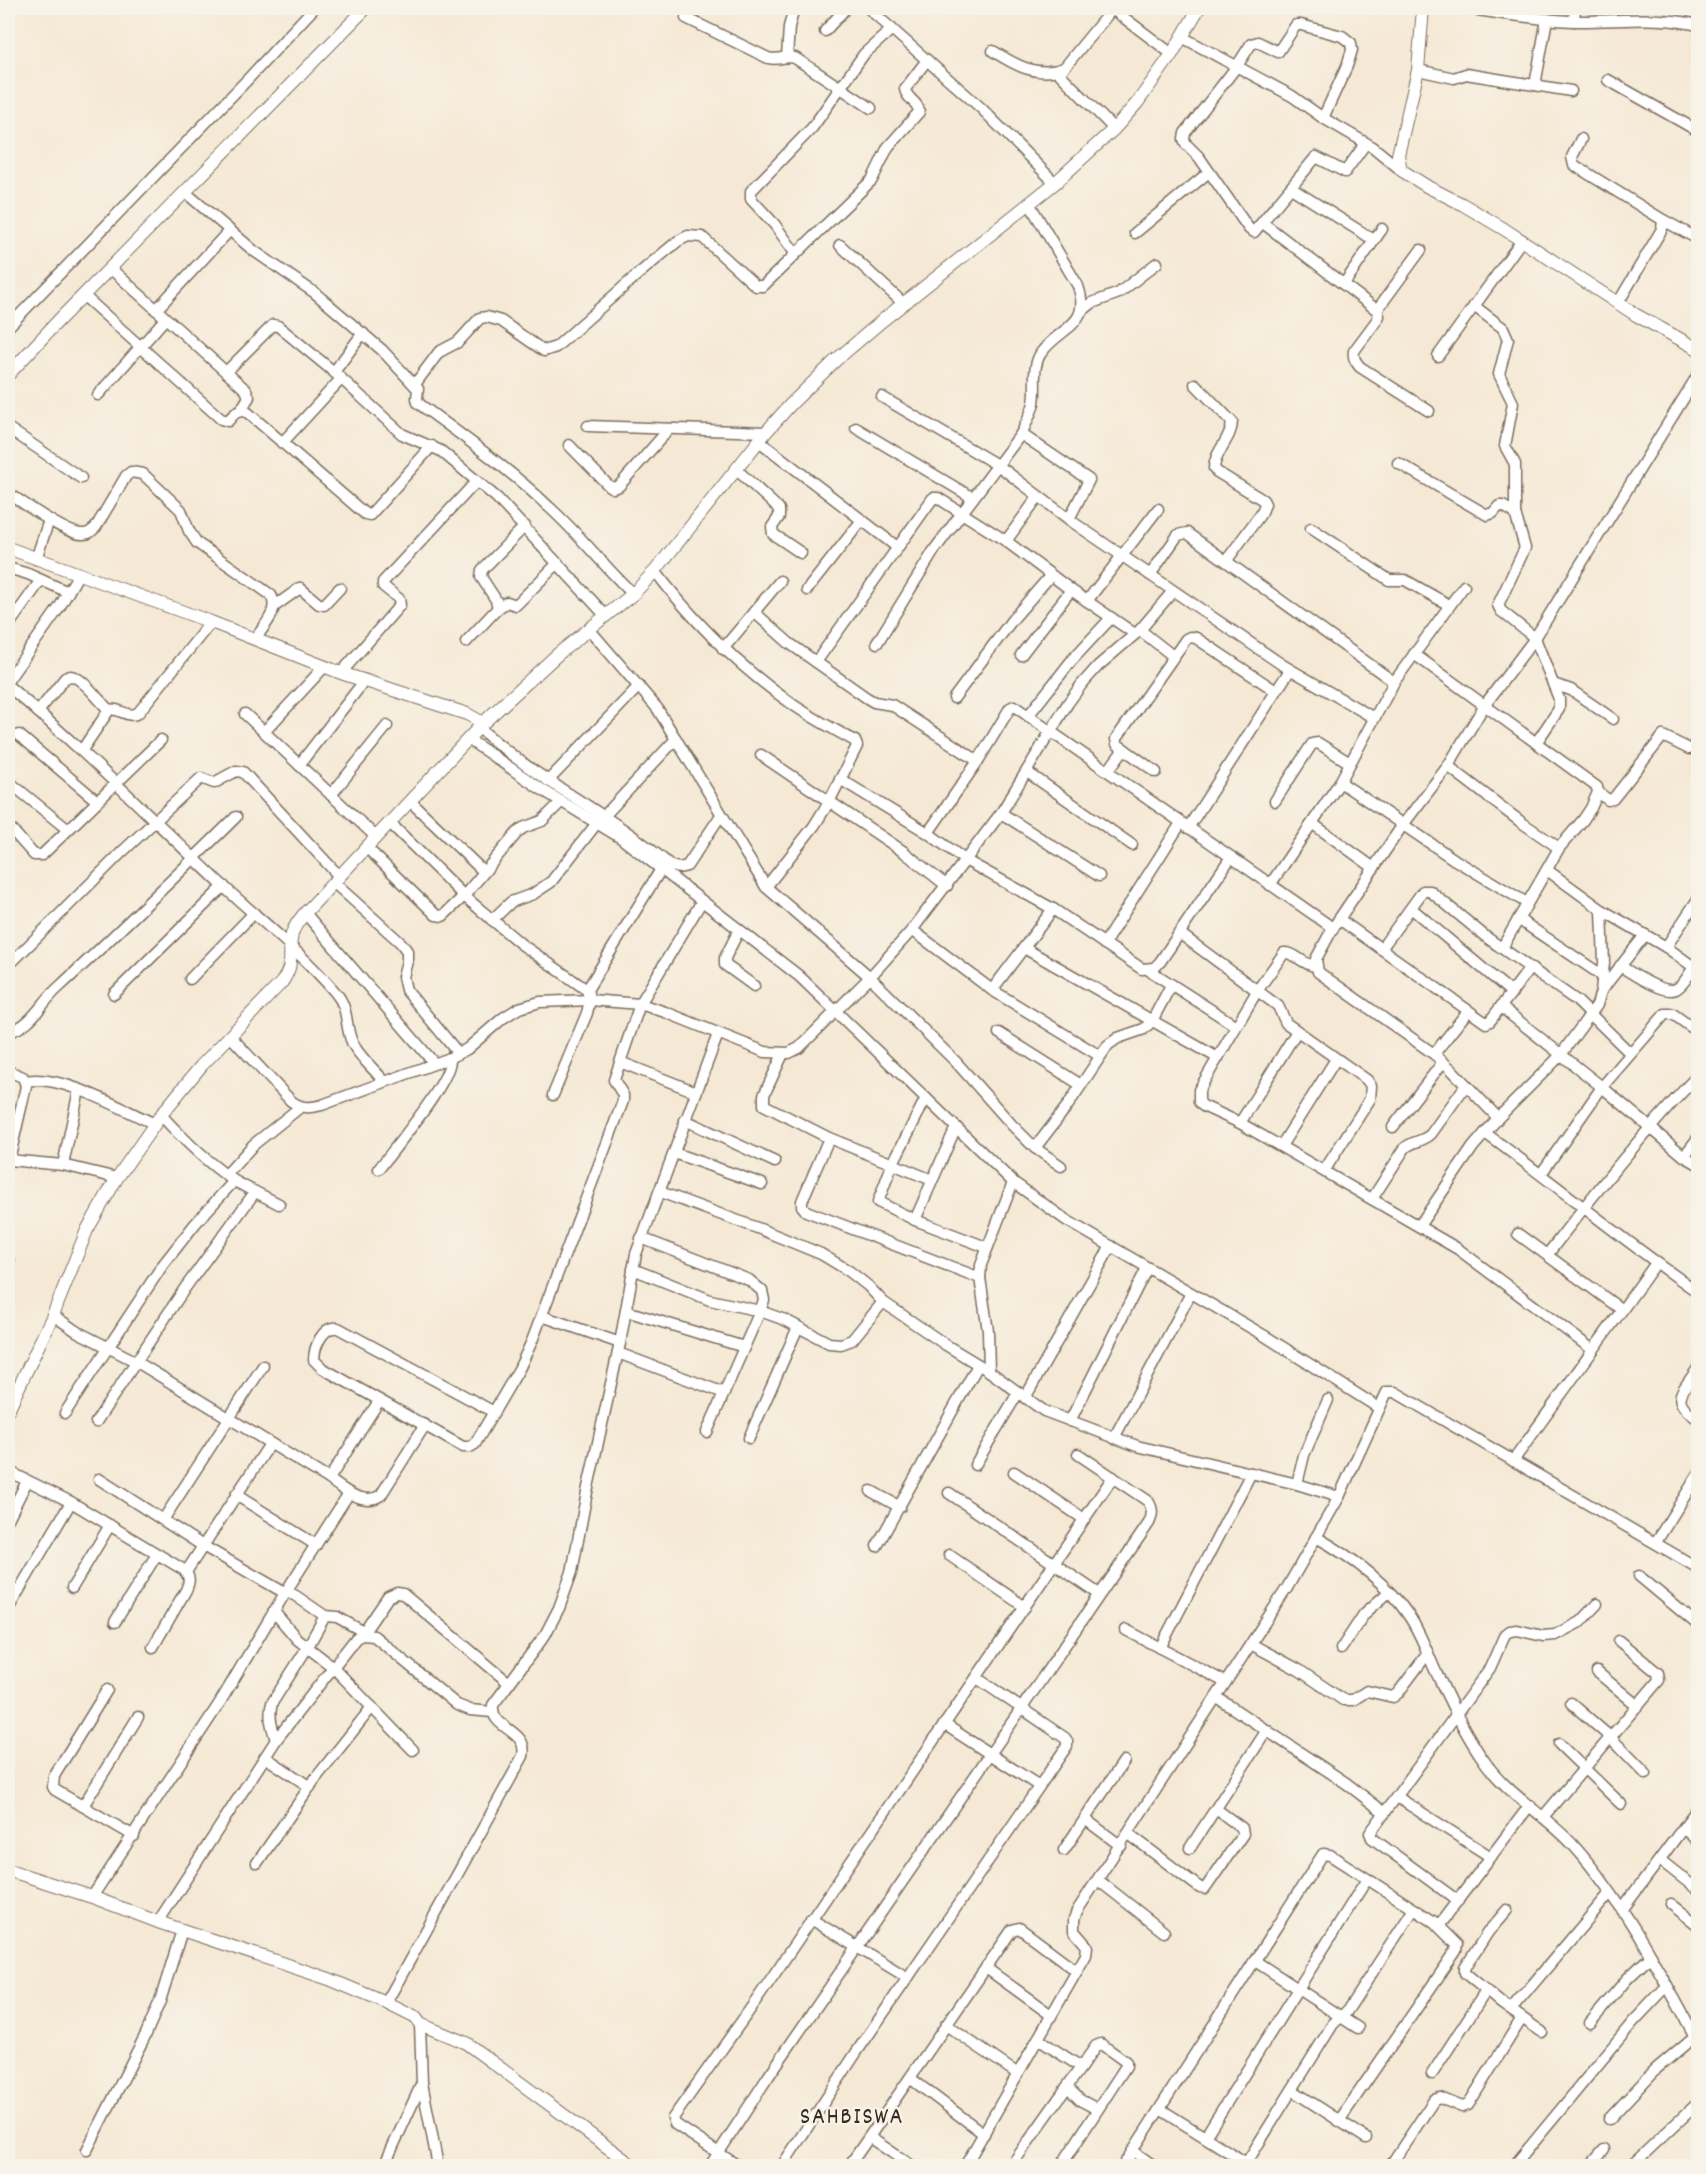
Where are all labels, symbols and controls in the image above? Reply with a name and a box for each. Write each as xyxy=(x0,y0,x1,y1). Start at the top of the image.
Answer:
district label: SAHBISWA xyxy=(800,2101,904,2135)

